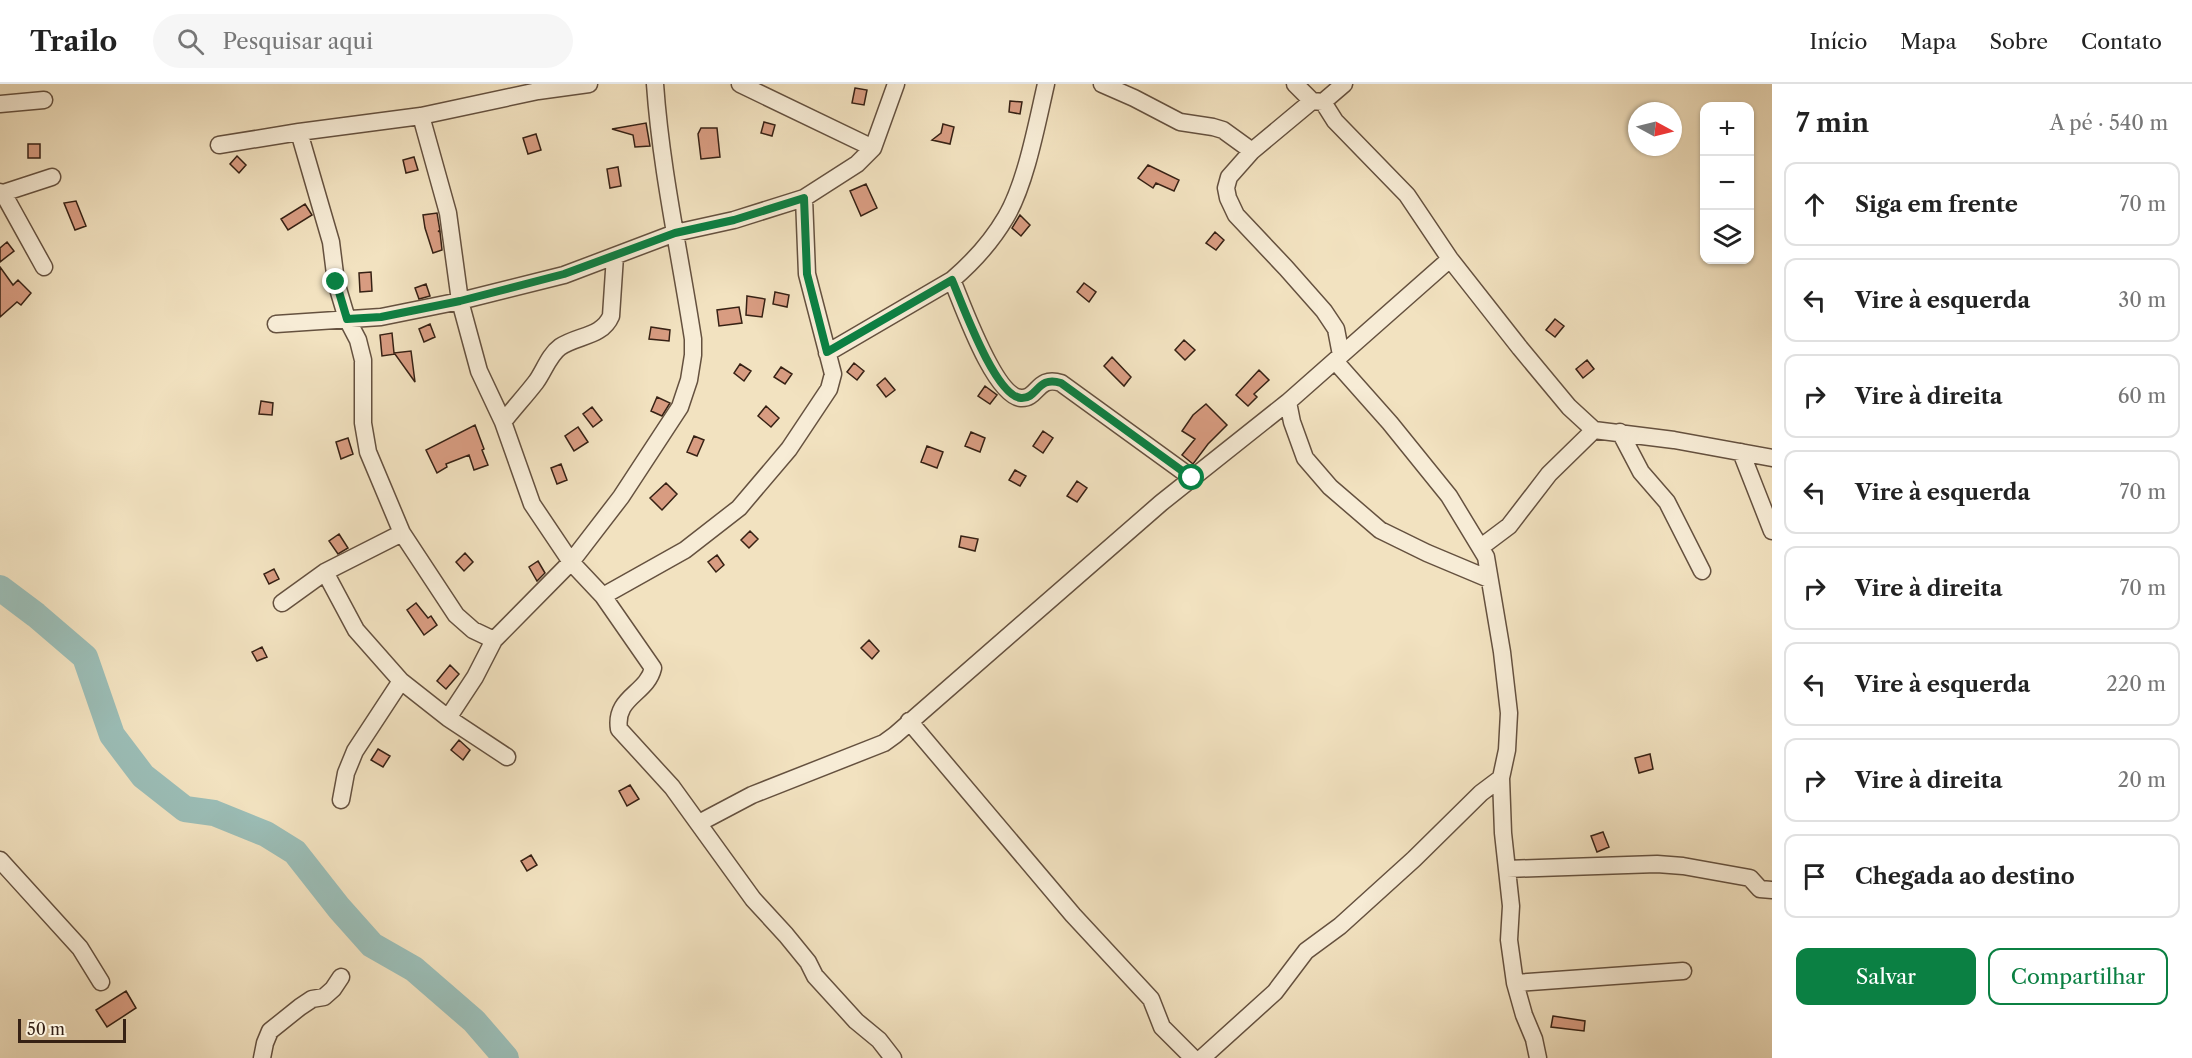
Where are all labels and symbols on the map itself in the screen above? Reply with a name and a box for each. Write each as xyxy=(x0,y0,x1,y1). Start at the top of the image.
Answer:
north arrow xyxy=(1628,102,1682,156)
route end xyxy=(322,268,348,294)
route start xyxy=(1178,464,1204,490)
scale bar xyxy=(18,1016,126,1044)

